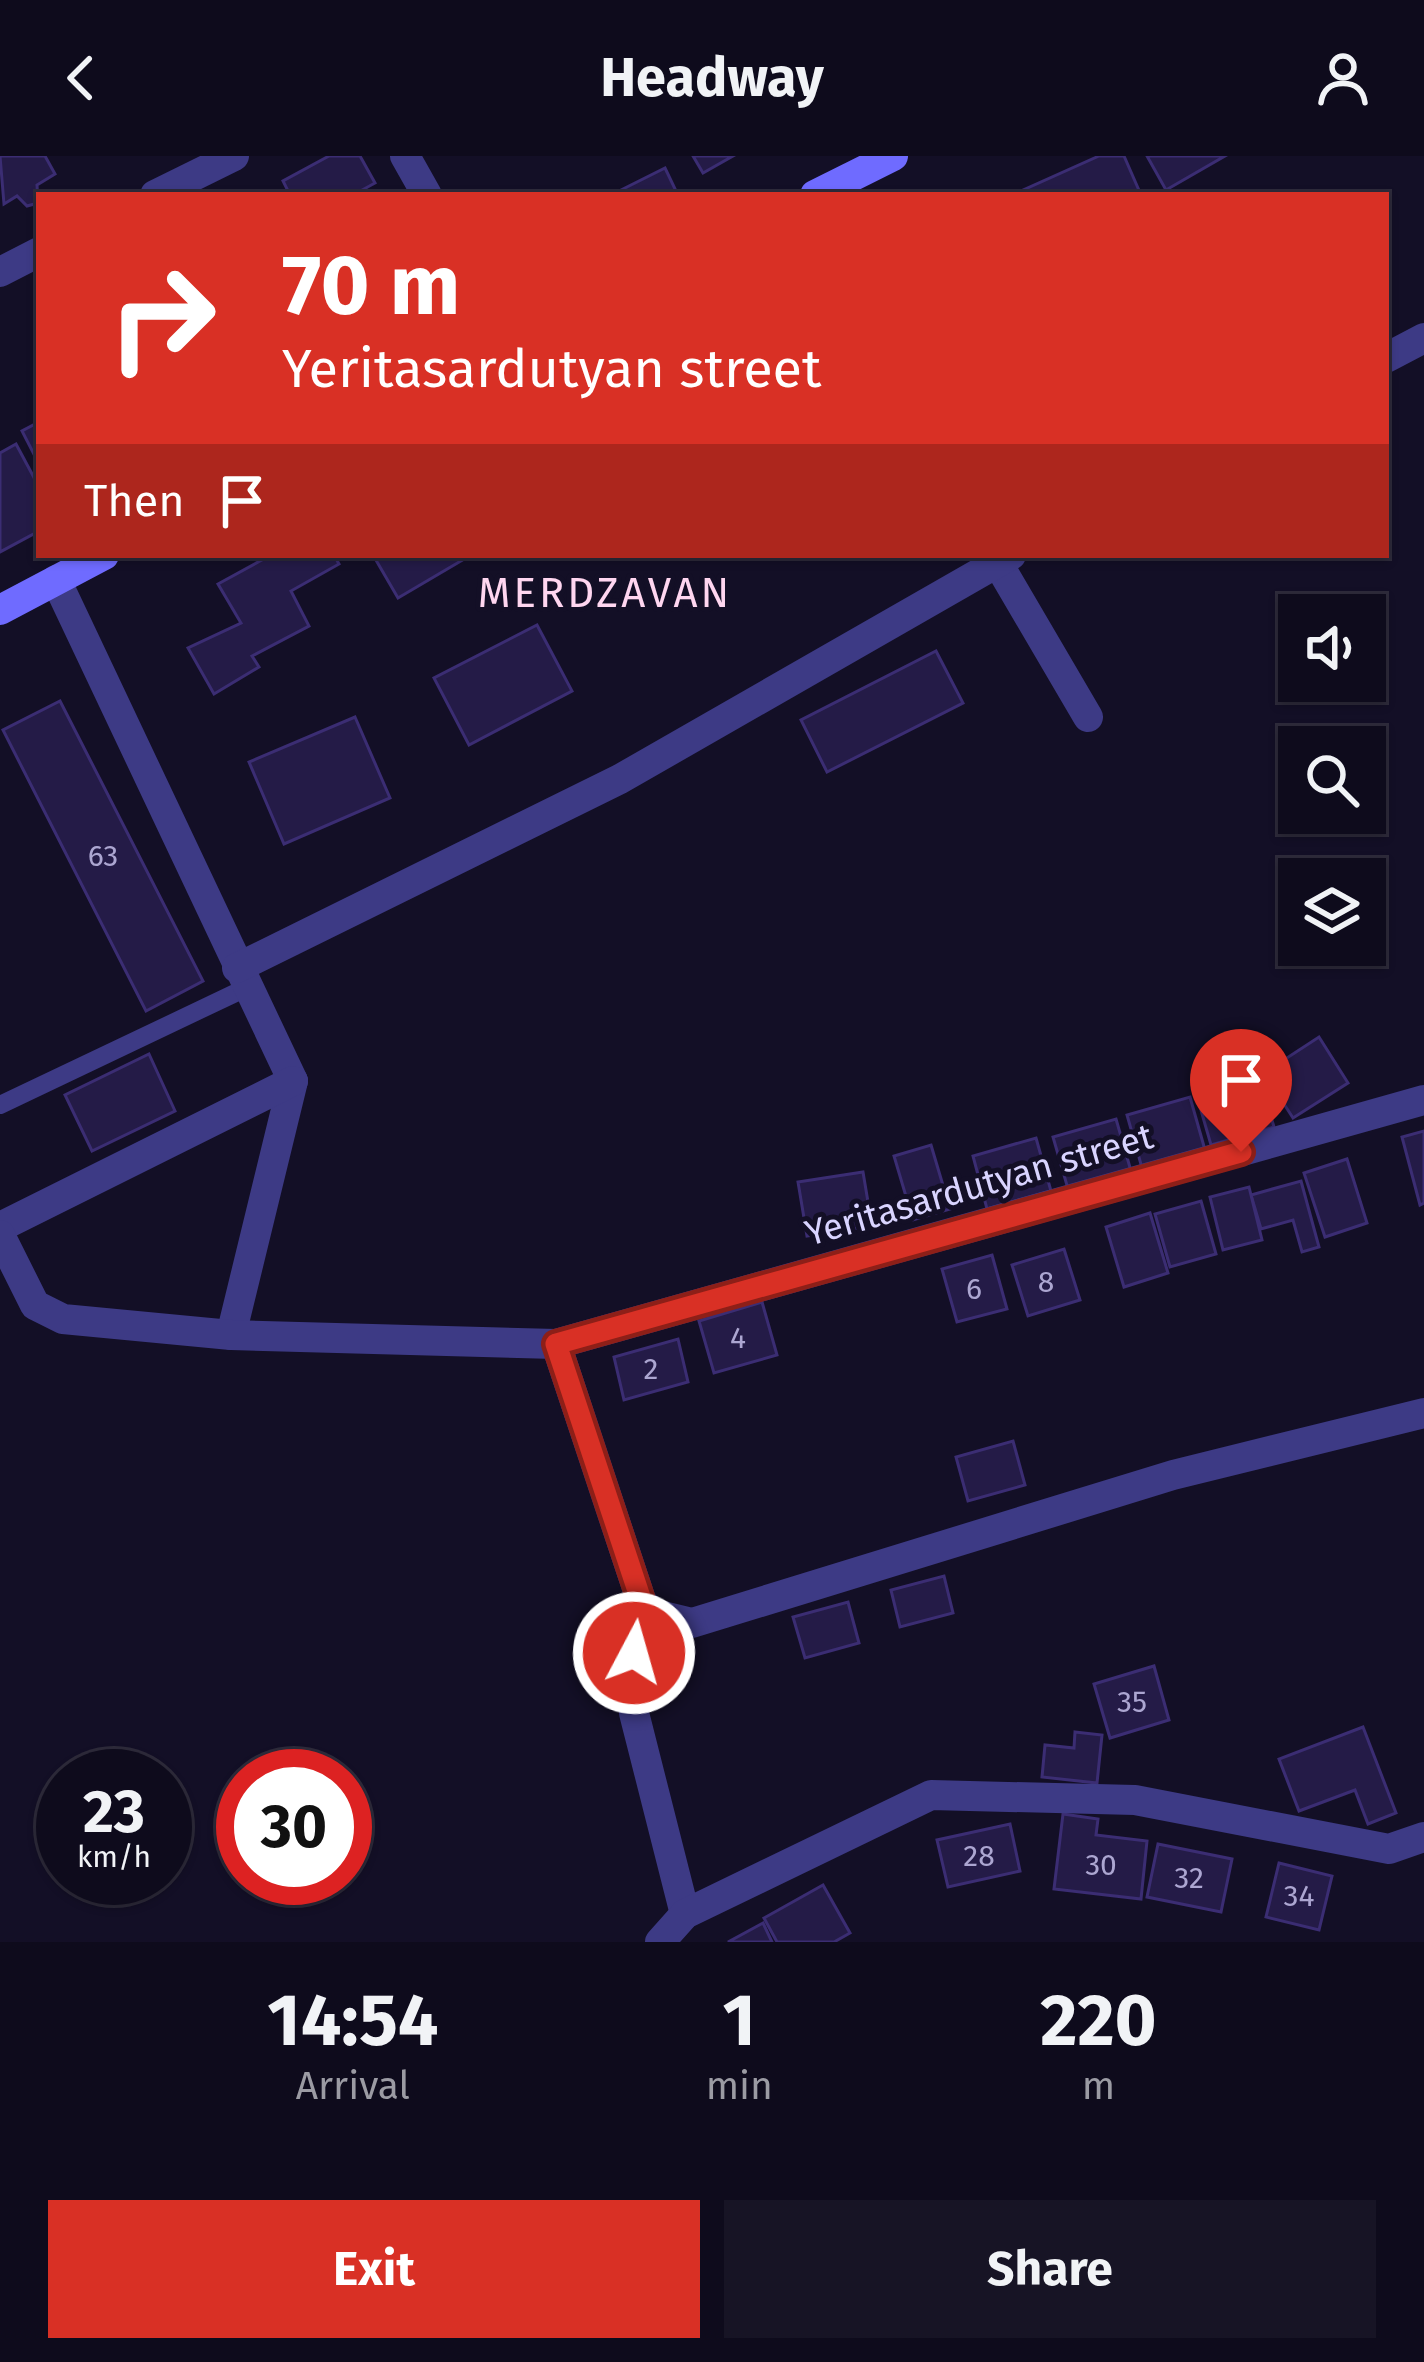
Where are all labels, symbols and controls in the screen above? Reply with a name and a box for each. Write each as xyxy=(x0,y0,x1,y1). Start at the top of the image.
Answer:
icon: back xyxy=(48,45,114,111)
icon: person xyxy=(1310,45,1376,111)
text: Headway xyxy=(600,46,824,110)
text: 70 m xyxy=(282,235,460,336)
icon: right xyxy=(84,240,240,396)
text: Yeritasardutyan street xyxy=(282,337,822,401)
icon: arrive xyxy=(209,468,275,534)
text: Then xyxy=(84,474,185,528)
district label: MERDZAVAN xyxy=(478,568,732,618)
map controls xyxy=(1278,594,1386,966)
button: sound xyxy=(1278,594,1386,702)
button: search xyxy=(1278,726,1386,834)
house number: 63 xyxy=(88,838,118,874)
button: layers xyxy=(1278,858,1386,966)
pin xyxy=(1190,1029,1292,1152)
icon: arrive xyxy=(1208,1047,1274,1113)
street label: Yeritasardutyan street xyxy=(800,1114,1158,1256)
house number: 8 xyxy=(1038,1264,1054,1300)
house number: 6 xyxy=(966,1271,982,1307)
house number: 4 xyxy=(730,1320,746,1356)
house number: 2 xyxy=(644,1351,658,1387)
position arrow xyxy=(571,1590,697,1716)
house number: 35 xyxy=(1117,1684,1147,1720)
speed limit sign: 30 xyxy=(216,1749,372,1905)
text: 23 xyxy=(83,1776,145,1848)
house number: 28 xyxy=(963,1838,995,1874)
text: km/h xyxy=(77,1839,151,1875)
house number: 30 xyxy=(1085,1847,1117,1883)
house number: 32 xyxy=(1174,1860,1204,1896)
house number: 34 xyxy=(1284,1878,1314,1914)
text: 14:54 xyxy=(267,1978,438,2064)
text: 1 xyxy=(723,1978,756,2064)
text: 220 xyxy=(1040,1978,1157,2064)
text: Arrival xyxy=(296,2063,410,2109)
text: min xyxy=(706,2063,773,2109)
text: m xyxy=(1082,2063,1115,2109)
button: Exit xyxy=(48,2200,700,2338)
button: Share xyxy=(724,2200,1376,2338)

